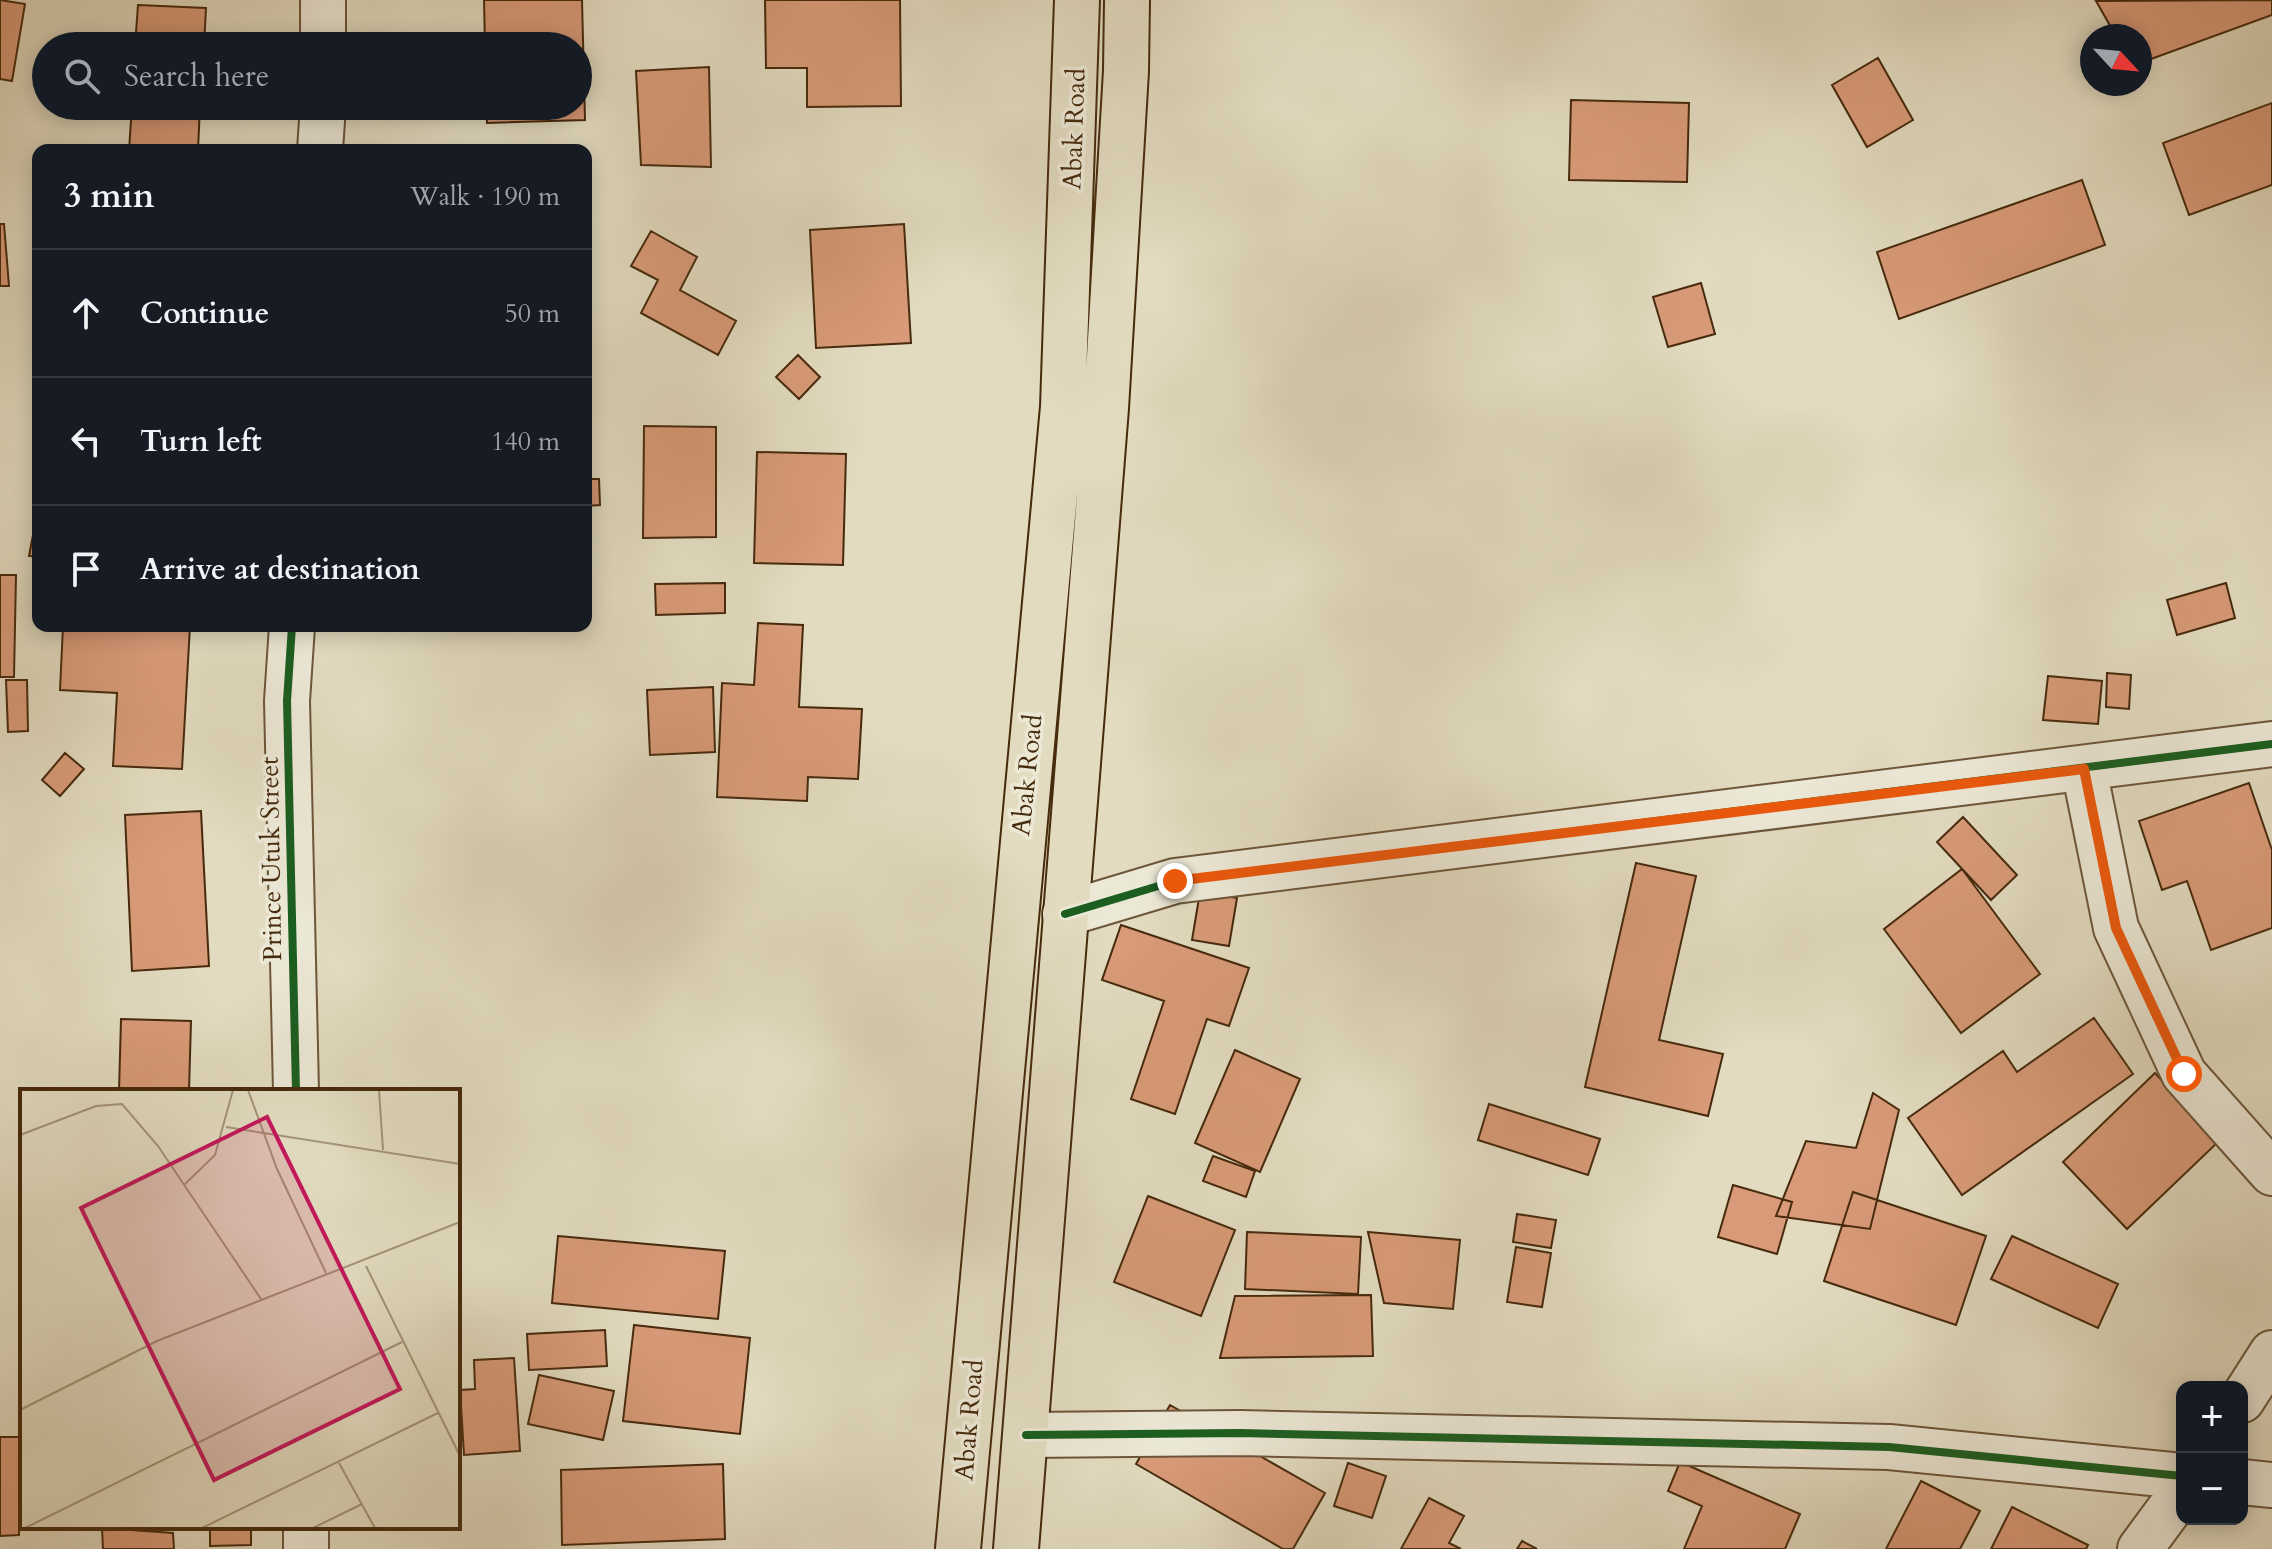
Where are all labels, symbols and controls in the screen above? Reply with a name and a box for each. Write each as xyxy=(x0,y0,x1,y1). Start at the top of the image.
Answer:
north arrow xyxy=(2080,24,2152,96)
search box xyxy=(32,32,592,120)
icon: search xyxy=(60,54,104,98)
text: Search here xyxy=(124,56,269,97)
street label: Abak Road xyxy=(1054,67,1094,190)
text: 3 min xyxy=(64,173,155,219)
text: Walk · 190 m xyxy=(410,179,560,214)
icon: ahead xyxy=(64,291,108,335)
text: Continue xyxy=(140,293,269,334)
text: 50 m xyxy=(504,296,560,331)
icon: left xyxy=(64,419,108,463)
text: Turn left xyxy=(140,421,262,462)
text: 140 m xyxy=(491,424,560,459)
icon: arrive xyxy=(64,547,108,591)
text: Arrive at destination xyxy=(140,549,420,590)
street label: Abak Road xyxy=(1003,712,1051,837)
street label: Prince Utuk Street xyxy=(252,756,290,962)
route end xyxy=(1157,863,1193,899)
route start xyxy=(2166,1056,2202,1092)
inset map xyxy=(20,1089,460,1529)
street label: Abak Road xyxy=(946,1358,992,1482)
map controls xyxy=(2176,1381,2248,1525)
button: + xyxy=(2176,1381,2248,1453)
button: − xyxy=(2176,1453,2248,1525)

